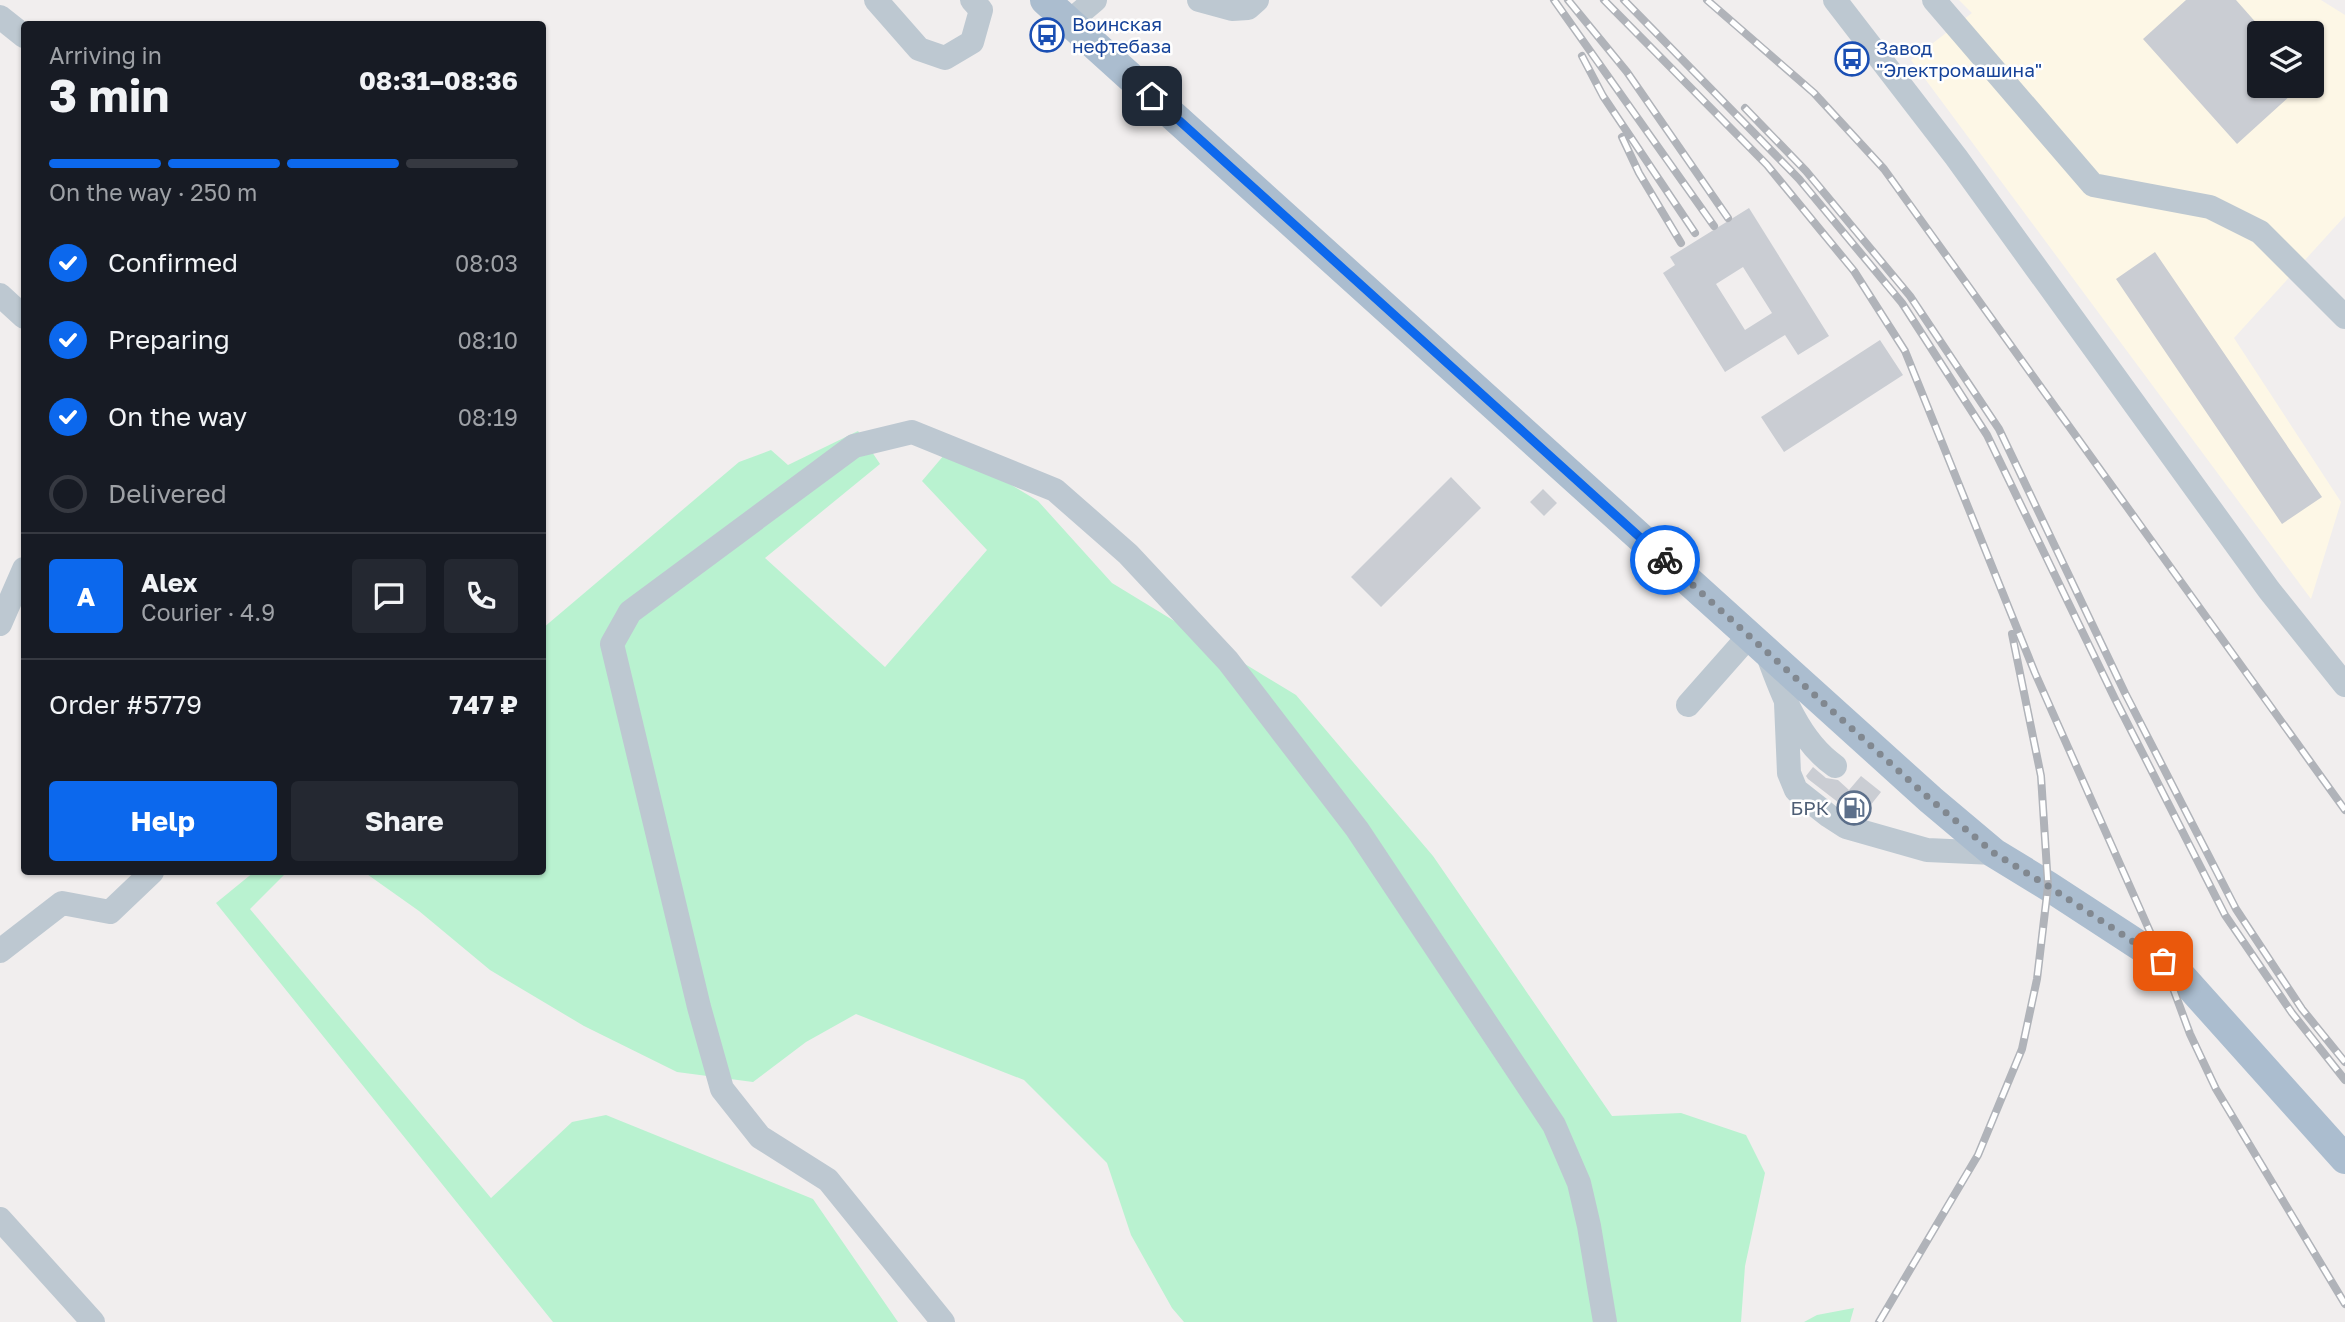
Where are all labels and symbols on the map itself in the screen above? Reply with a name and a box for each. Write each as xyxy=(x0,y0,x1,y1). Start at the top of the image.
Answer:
place label: Воинская нефтебаза xyxy=(1072,12,1171,57)
bus stop icon: Воинская нефтебаза xyxy=(1028,16,1066,54)
place label: Завод "Электромашина" xyxy=(1876,36,2042,81)
bus stop icon: Завод "Электромашина" xyxy=(1833,40,1871,78)
pin xyxy=(1122,66,1182,126)
courier xyxy=(1630,525,1700,595)
fuel station icon: БРК xyxy=(1835,789,1873,827)
place label: БРК xyxy=(1791,796,1829,819)
pin xyxy=(2133,931,2193,991)

